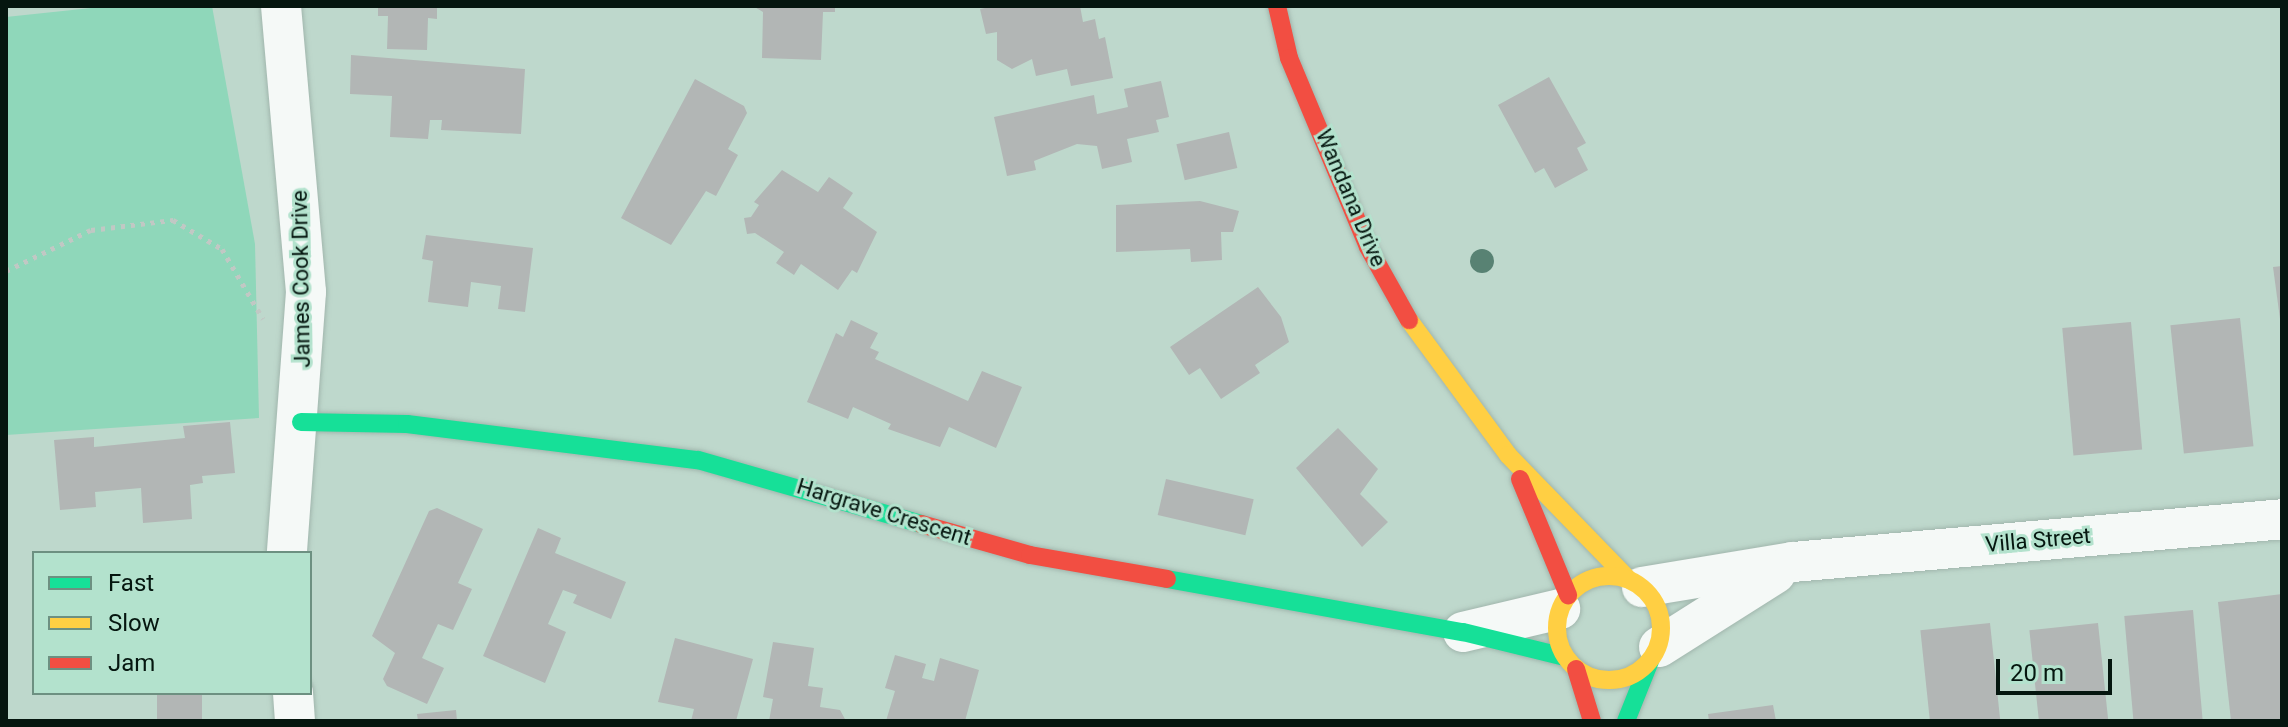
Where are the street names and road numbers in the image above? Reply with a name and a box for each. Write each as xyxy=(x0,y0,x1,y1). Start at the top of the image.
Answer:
street label: Wandana Drive xyxy=(1310,125,1392,271)
street label: James Cook Drive xyxy=(286,190,316,368)
street label: Hargrave Crescent xyxy=(794,473,974,551)
street label: Villa Street xyxy=(1984,522,2092,558)

